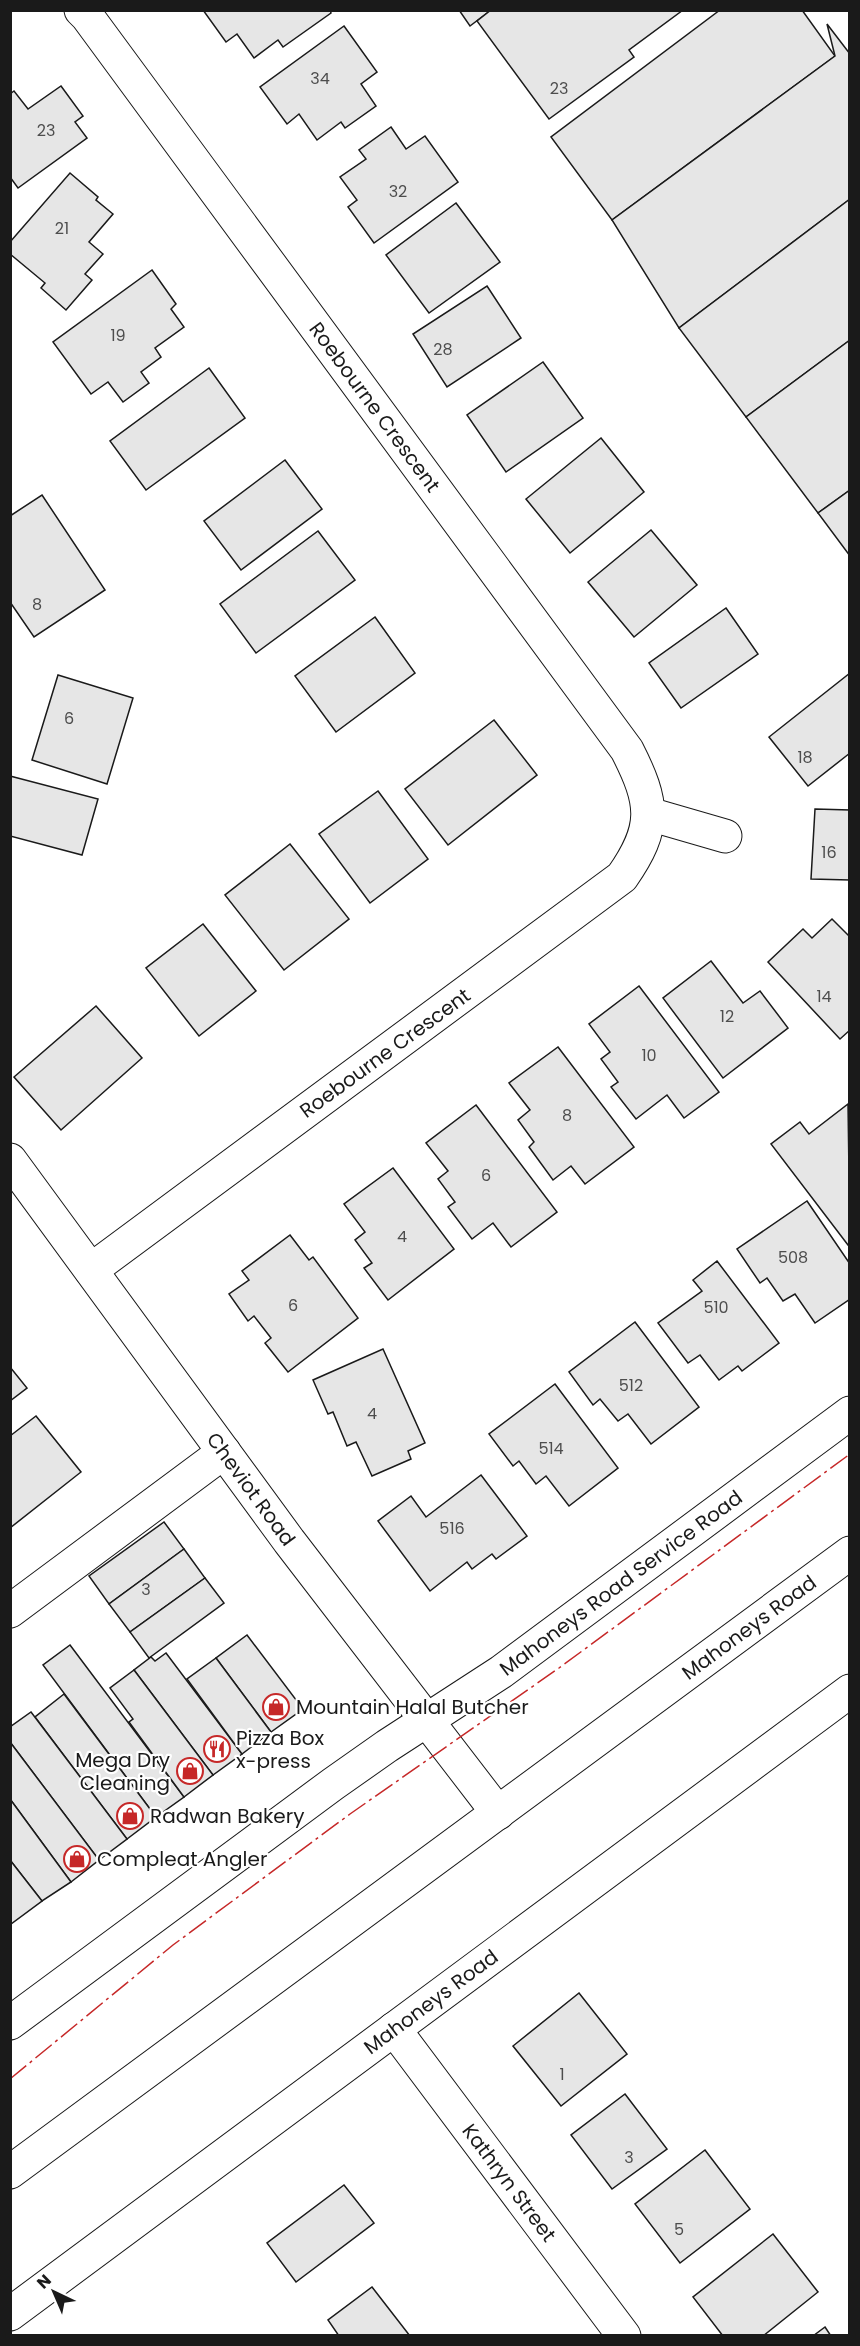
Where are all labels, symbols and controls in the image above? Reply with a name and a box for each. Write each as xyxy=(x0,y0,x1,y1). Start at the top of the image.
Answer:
house number: 34 xyxy=(310,67,330,90)
house number: 23 xyxy=(550,77,568,100)
house number: 23 xyxy=(37,119,55,142)
house number: 32 xyxy=(389,180,407,203)
house number: 21 xyxy=(55,217,69,240)
street label: Roebourne Crescent xyxy=(303,316,447,498)
house number: 19 xyxy=(110,324,126,347)
house number: 28 xyxy=(433,338,453,361)
house number: 8 xyxy=(32,593,42,616)
house number: 6 xyxy=(64,707,74,730)
house number: 18 xyxy=(797,746,813,769)
house number: 16 xyxy=(821,841,837,864)
street label: Roebourne Crescent xyxy=(294,981,476,1125)
house number: 14 xyxy=(816,985,832,1008)
house number: 12 xyxy=(720,1005,734,1028)
house number: 10 xyxy=(641,1044,657,1067)
house number: 8 xyxy=(562,1104,572,1127)
house number: 6 xyxy=(481,1164,491,1187)
house number: 4 xyxy=(397,1225,407,1248)
house number: 508 xyxy=(778,1246,808,1269)
house number: 6 xyxy=(288,1294,298,1317)
house number: 510 xyxy=(703,1296,729,1319)
house number: 512 xyxy=(619,1374,643,1397)
house number: 4 xyxy=(367,1402,377,1425)
street label: Cheviot Road xyxy=(200,1427,302,1552)
house number: 514 xyxy=(538,1437,564,1460)
street label: Mahoneys Road Service Road xyxy=(494,1486,748,1680)
house number: 516 xyxy=(439,1517,465,1540)
street label: Mahoneys Road xyxy=(678,1569,820,1685)
house number: 3 xyxy=(141,1578,151,1601)
shop icon: Mountain Halal Butcher xyxy=(261,1692,291,1722)
place label: Mountain Halal Butcher xyxy=(296,1693,529,1721)
place label: Pizza Box x-press xyxy=(236,1724,325,1775)
restaurant icon: Pizza Box x-press xyxy=(202,1734,232,1764)
place label: Mega Dry Cleaning xyxy=(75,1746,170,1797)
shop icon: Mega Dry Cleaning xyxy=(175,1756,205,1786)
shop icon: Radwan Bakery xyxy=(115,1801,145,1831)
place label: Radwan Bakery xyxy=(150,1802,304,1830)
shop icon: Compleat Angler xyxy=(62,1844,92,1874)
place label: Compleat Angler xyxy=(97,1845,267,1873)
street label: Mahoneys Road xyxy=(358,1943,504,2061)
house number: 1 xyxy=(559,2063,565,2086)
street label: Kathryn Street xyxy=(456,2118,563,2248)
house number: 3 xyxy=(624,2146,634,2169)
house number: 5 xyxy=(674,2218,684,2241)
north arrow xyxy=(24,2262,84,2322)
text: N xyxy=(32,2269,56,2294)

